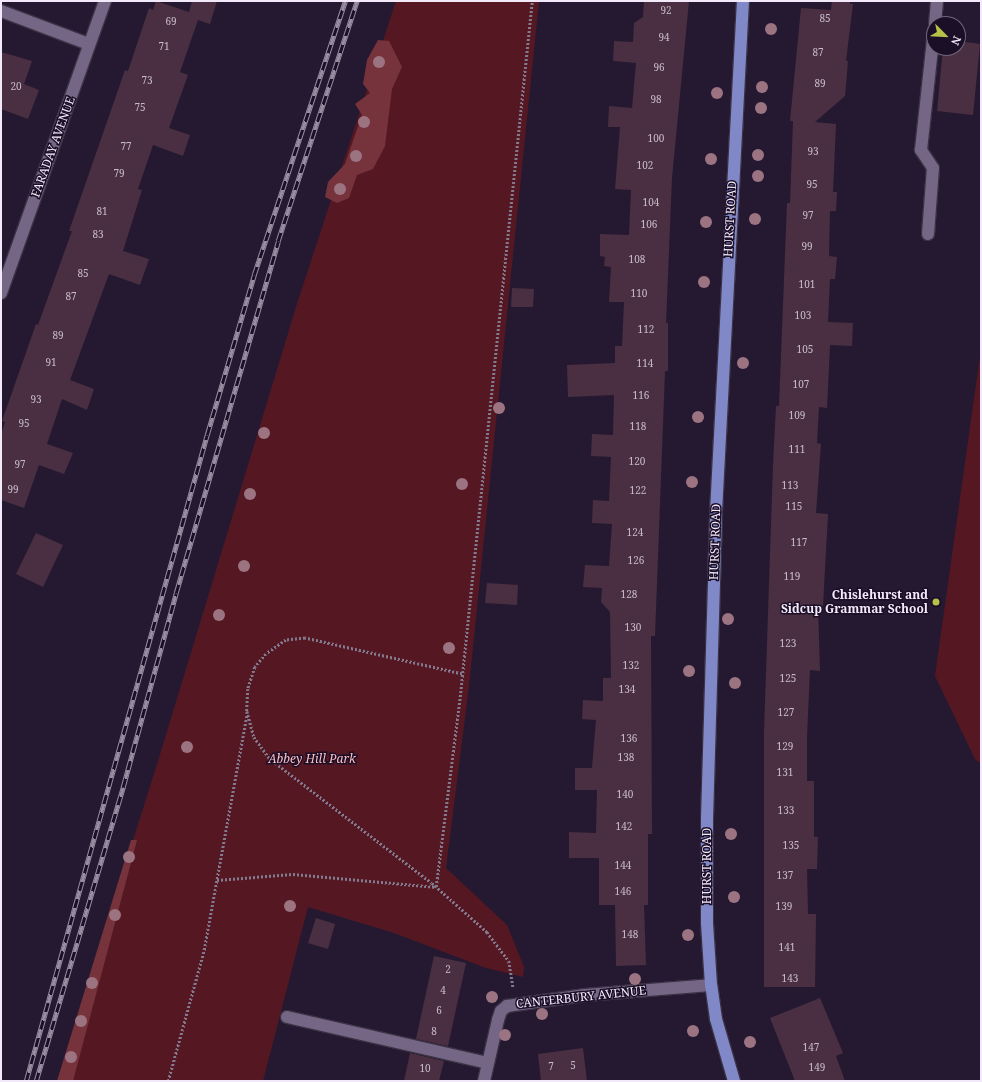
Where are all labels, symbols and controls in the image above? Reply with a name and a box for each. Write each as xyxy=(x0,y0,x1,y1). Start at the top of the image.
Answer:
house number: 92 xyxy=(660,5,672,17)
house number: 85 xyxy=(819,13,831,25)
house number: 69 xyxy=(165,16,177,28)
north arrow xyxy=(926,16,966,56)
house number: 94 xyxy=(658,32,670,44)
text: N xyxy=(948,34,965,48)
house number: 71 xyxy=(158,41,170,53)
house number: 87 xyxy=(812,47,824,59)
house number: 96 xyxy=(653,62,665,74)
house number: 73 xyxy=(141,75,153,87)
house number: 89 xyxy=(814,78,826,90)
house number: 20 xyxy=(10,81,22,93)
house number: 98 xyxy=(650,94,662,106)
street label: FARADAY AVENUE xyxy=(28,95,78,199)
house number: 75 xyxy=(134,102,146,114)
house number: 100 xyxy=(648,133,664,145)
house number: 77 xyxy=(120,141,132,153)
house number: 93 xyxy=(807,146,819,158)
house number: 102 xyxy=(637,160,653,172)
house number: 79 xyxy=(113,168,125,180)
house number: 95 xyxy=(806,179,818,191)
street label: HURST ROAD xyxy=(721,181,739,257)
house number: 104 xyxy=(643,197,659,209)
house number: 81 xyxy=(96,206,108,218)
house number: 97 xyxy=(802,210,814,222)
house number: 106 xyxy=(641,219,657,231)
house number: 83 xyxy=(92,229,104,241)
house number: 99 xyxy=(801,241,813,253)
house number: 108 xyxy=(629,254,645,266)
house number: 85 xyxy=(77,268,89,280)
house number: 101 xyxy=(799,279,815,291)
house number: 110 xyxy=(631,288,647,300)
house number: 87 xyxy=(65,291,77,303)
house number: 103 xyxy=(795,310,811,322)
house number: 112 xyxy=(638,324,654,336)
house number: 89 xyxy=(52,330,64,342)
house number: 105 xyxy=(797,344,813,356)
house number: 91 xyxy=(45,357,57,369)
house number: 114 xyxy=(637,358,653,370)
house number: 107 xyxy=(793,379,809,391)
house number: 116 xyxy=(633,390,649,402)
house number: 93 xyxy=(30,394,42,406)
house number: 109 xyxy=(789,410,805,422)
house number: 95 xyxy=(18,418,30,430)
house number: 118 xyxy=(630,421,646,433)
house number: 111 xyxy=(789,444,805,456)
house number: 120 xyxy=(629,456,645,468)
house number: 97 xyxy=(14,459,26,471)
house number: 113 xyxy=(782,480,798,492)
house number: 99 xyxy=(7,484,19,496)
house number: 122 xyxy=(630,485,646,497)
house number: 115 xyxy=(786,501,802,513)
street label: HURST ROAD xyxy=(706,504,724,580)
house number: 124 xyxy=(627,527,643,539)
house number: 117 xyxy=(791,537,807,549)
house number: 126 xyxy=(628,555,644,567)
house number: 119 xyxy=(784,571,800,583)
place label: Chislehurst and Sidcup Grammar School xyxy=(781,588,928,616)
house number: 128 xyxy=(621,589,637,601)
marker: Chislehurst and Sidcup Grammar School xyxy=(931,597,941,607)
house number: 130 xyxy=(625,622,641,634)
house number: 123 xyxy=(780,638,796,650)
house number: 132 xyxy=(623,660,639,672)
house number: 125 xyxy=(780,673,796,685)
house number: 134 xyxy=(619,684,635,696)
house number: 127 xyxy=(778,707,794,719)
house number: 136 xyxy=(621,733,637,745)
house number: 129 xyxy=(777,741,793,753)
park label: Abbey Hill Park xyxy=(268,752,356,766)
house number: 138 xyxy=(618,752,634,764)
house number: 131 xyxy=(777,767,793,779)
house number: 140 xyxy=(617,789,633,801)
house number: 133 xyxy=(778,805,794,817)
house number: 142 xyxy=(616,821,632,833)
street label: HURST ROAD xyxy=(700,828,714,904)
house number: 135 xyxy=(783,840,799,852)
house number: 144 xyxy=(615,860,631,872)
house number: 137 xyxy=(777,870,793,882)
house number: 146 xyxy=(615,886,631,898)
house number: 139 xyxy=(776,901,792,913)
house number: 148 xyxy=(622,929,638,941)
house number: 141 xyxy=(779,942,795,954)
house number: 2 xyxy=(445,964,451,976)
house number: 143 xyxy=(782,973,798,985)
street label: CANTERBURY AVENUE xyxy=(515,983,647,1011)
house number: 4 xyxy=(440,985,446,997)
house number: 6 xyxy=(436,1005,442,1017)
house number: 8 xyxy=(431,1026,437,1038)
house number: 147 xyxy=(803,1042,819,1054)
house number: 5 xyxy=(570,1060,576,1072)
house number: 7 xyxy=(548,1061,554,1073)
house number: 149 xyxy=(809,1062,825,1074)
house number: 10 xyxy=(419,1063,431,1075)

